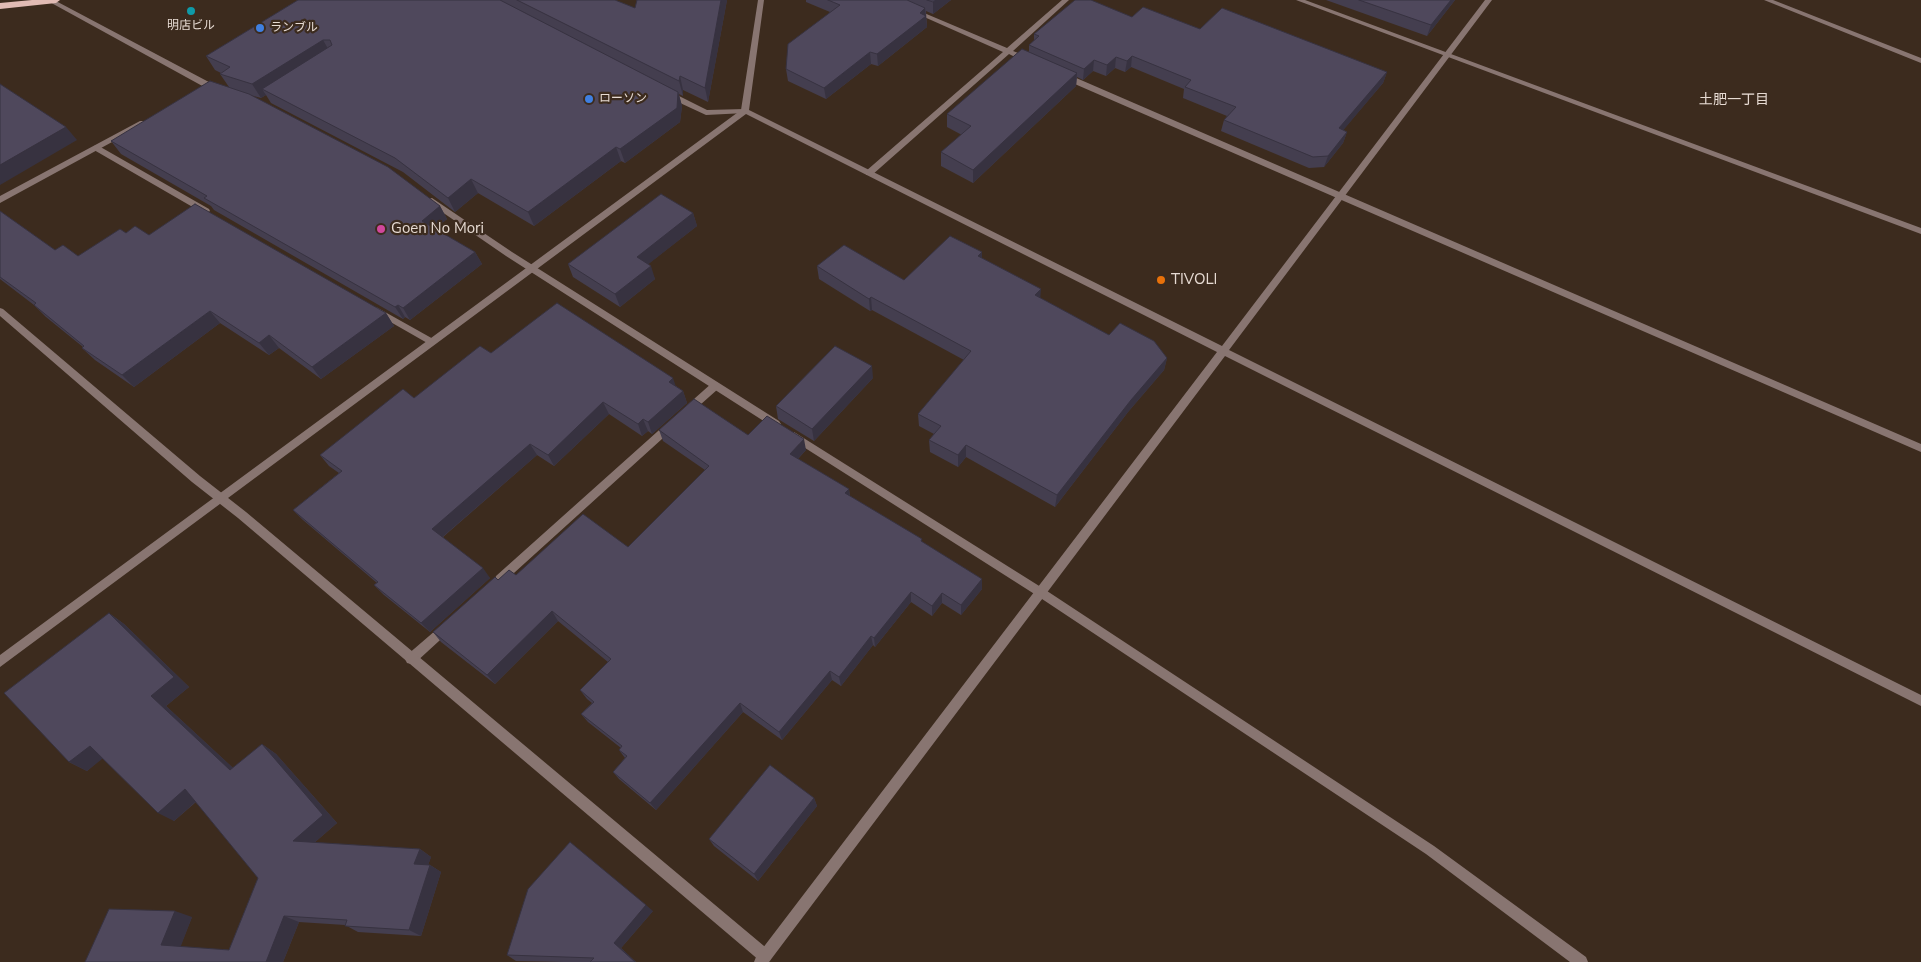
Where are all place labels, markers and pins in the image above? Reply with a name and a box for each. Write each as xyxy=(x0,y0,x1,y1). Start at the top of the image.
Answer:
marker: 明店ビル xyxy=(185,5,197,17)
place label: 明店ビル xyxy=(167,19,215,33)
place label: ランブル xyxy=(270,21,318,35)
marker: ランブル xyxy=(254,22,266,34)
place label: ローソン xyxy=(599,92,647,106)
marker: ローソン xyxy=(583,93,595,105)
place label: Goen No Mori xyxy=(391,220,484,238)
marker: Goen No Mori xyxy=(375,223,387,235)
place label: TIVOLI xyxy=(1171,271,1217,289)
marker: TIVOLI xyxy=(1155,274,1167,286)

